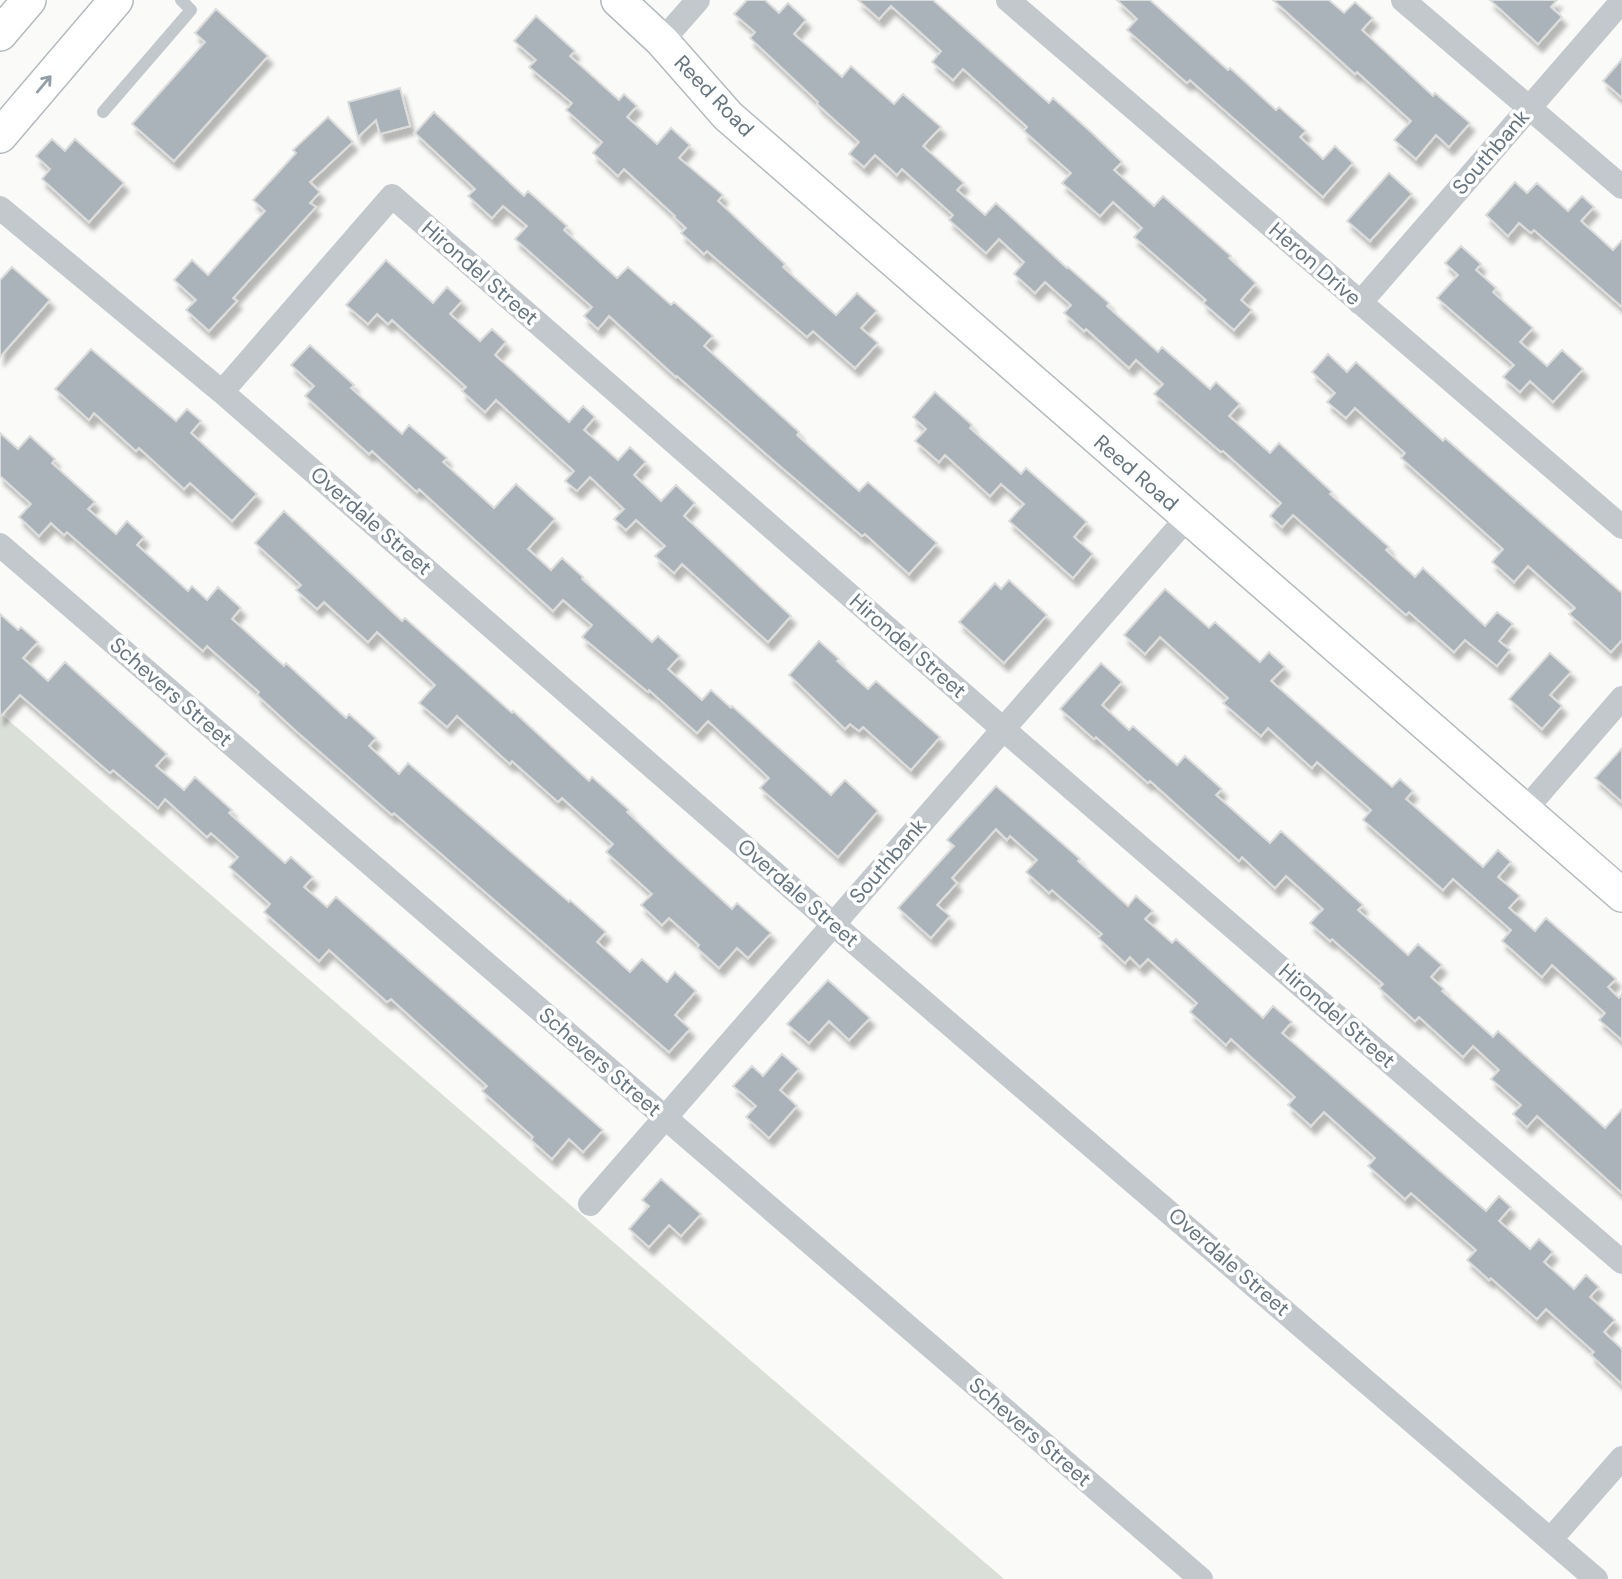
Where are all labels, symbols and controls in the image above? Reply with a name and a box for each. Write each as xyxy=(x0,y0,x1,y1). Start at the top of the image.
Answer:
street label: Reed Road xyxy=(668,49,760,143)
one-way arrow xyxy=(36,75,52,93)
street label: Southbank xyxy=(1446,103,1536,201)
street label: Hirondel Street xyxy=(416,215,544,331)
street label: Heron Drive xyxy=(1263,216,1367,312)
street label: Reed Road xyxy=(1088,429,1184,517)
street label: Overdale Street xyxy=(304,460,438,582)
street label: Hirondel Street xyxy=(844,588,972,704)
street label: Schevers Street xyxy=(104,631,238,753)
street label: Southbank xyxy=(843,812,933,910)
street label: Overdale Street xyxy=(731,832,865,954)
street label: Hirondel Street xyxy=(1273,958,1401,1074)
street label: Schevers Street xyxy=(533,1001,667,1123)
street label: Overdale Street xyxy=(1162,1201,1296,1323)
street label: Schevers Street xyxy=(963,1371,1097,1493)

